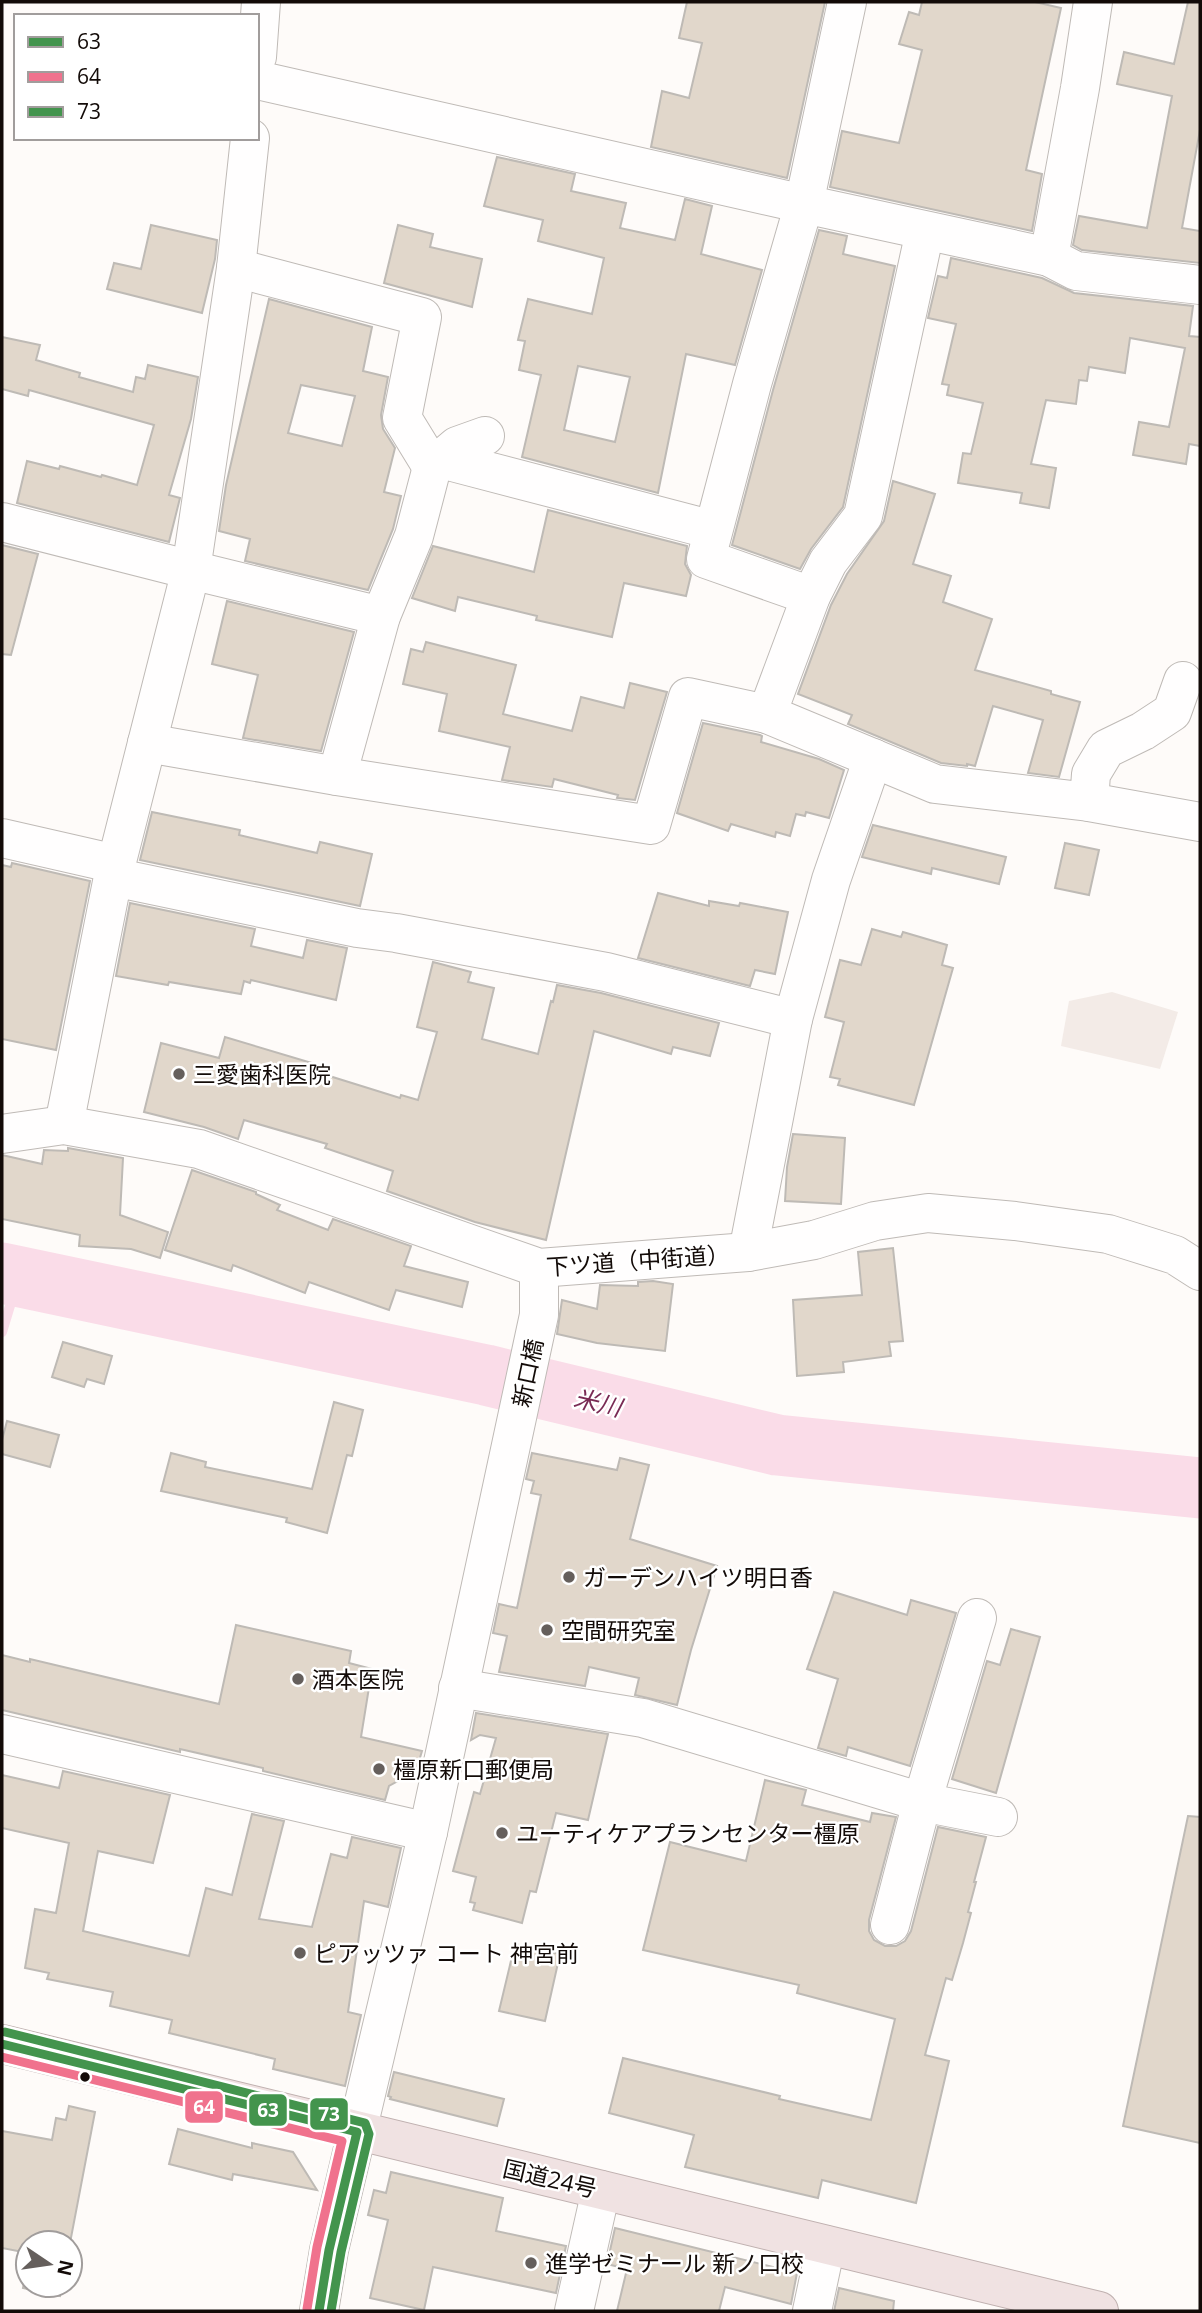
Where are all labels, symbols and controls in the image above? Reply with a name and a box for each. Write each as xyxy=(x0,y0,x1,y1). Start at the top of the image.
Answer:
legend xyxy=(14,14,259,140)
text: 63 xyxy=(77,27,101,55)
text: 64 xyxy=(77,62,101,90)
text: 73 xyxy=(77,97,101,125)
place label: 三愛歯科医院 xyxy=(193,1058,331,1090)
marker: 三愛歯科医院 xyxy=(171,1066,187,1082)
street label: 下ツ道（中街道） xyxy=(545,1238,731,1282)
street label: 新口橋 xyxy=(504,1336,550,1410)
water label: 米川 xyxy=(571,1381,628,1424)
place label: ガーデンハイツ明日香 xyxy=(583,1561,813,1593)
marker: ガーデンハイツ明日香 xyxy=(561,1569,577,1585)
place label: 空間研究室 xyxy=(561,1614,676,1646)
marker: 空間研究室 xyxy=(539,1622,555,1638)
place label: 酒本医院 xyxy=(312,1663,404,1695)
marker: 酒本医院 xyxy=(290,1671,306,1687)
place label: 橿原新口郵便局 xyxy=(393,1753,554,1785)
marker: 橿原新口郵便局 xyxy=(371,1761,387,1777)
place label: ユーティケアプランセンター橿原 xyxy=(516,1817,860,1849)
marker: ユーティケアプランセンター橿原 xyxy=(494,1825,510,1841)
place label: ピアッツァ コート 神宮前 xyxy=(314,1937,579,1969)
marker: ピアッツァ コート 神宮前 xyxy=(292,1945,308,1961)
unlabelled marker xyxy=(78,2070,92,2084)
line badge: 64 xyxy=(184,2090,224,2124)
line badge: 63 xyxy=(248,2093,288,2127)
text: 64 xyxy=(193,2094,215,2120)
text: 63 xyxy=(257,2097,279,2123)
line badge: 73 xyxy=(309,2097,349,2131)
text: 73 xyxy=(318,2101,340,2127)
street label: 国道24号 xyxy=(500,2152,600,2204)
north arrow xyxy=(14,2229,84,2299)
place label: 進学ゼミナール 新ノ口校 xyxy=(545,2247,804,2279)
marker: 進学ゼミナール 新ノ口校 xyxy=(523,2255,539,2271)
text: N xyxy=(51,2257,80,2278)

